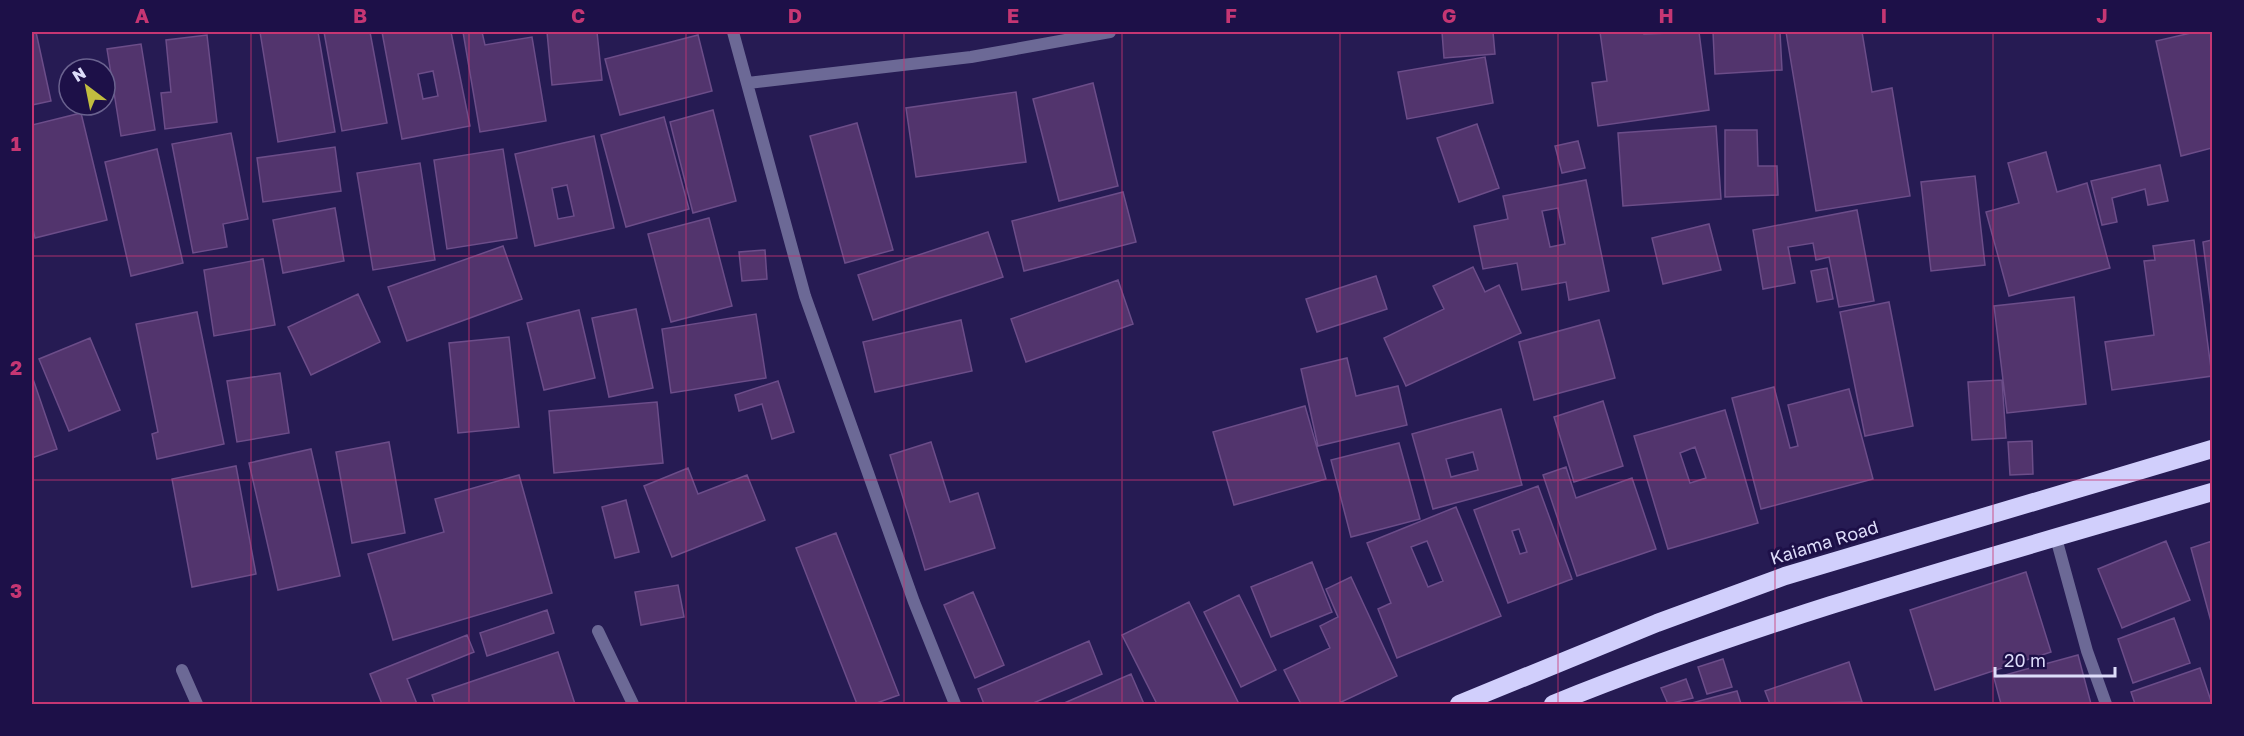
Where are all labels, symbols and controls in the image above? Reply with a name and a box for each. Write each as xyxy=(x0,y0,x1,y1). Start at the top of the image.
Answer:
text: A xyxy=(135,3,149,27)
text: B xyxy=(353,3,367,27)
text: C xyxy=(571,3,585,27)
text: D xyxy=(788,3,802,27)
text: E xyxy=(1007,3,1019,27)
text: F xyxy=(1225,3,1237,27)
text: G xyxy=(1442,3,1456,27)
text: H xyxy=(1658,3,1674,27)
text: I xyxy=(1881,3,1887,27)
text: J xyxy=(2096,3,2108,27)
north arrow xyxy=(57,57,117,117)
text: N xyxy=(69,63,90,86)
text: 1 xyxy=(11,131,21,155)
text: 2 xyxy=(10,355,22,379)
street label: Kaiama Road xyxy=(1767,515,1881,569)
text: 3 xyxy=(10,578,22,602)
scale bar xyxy=(1995,640,2115,678)
text: 20 m xyxy=(2004,649,2046,671)

